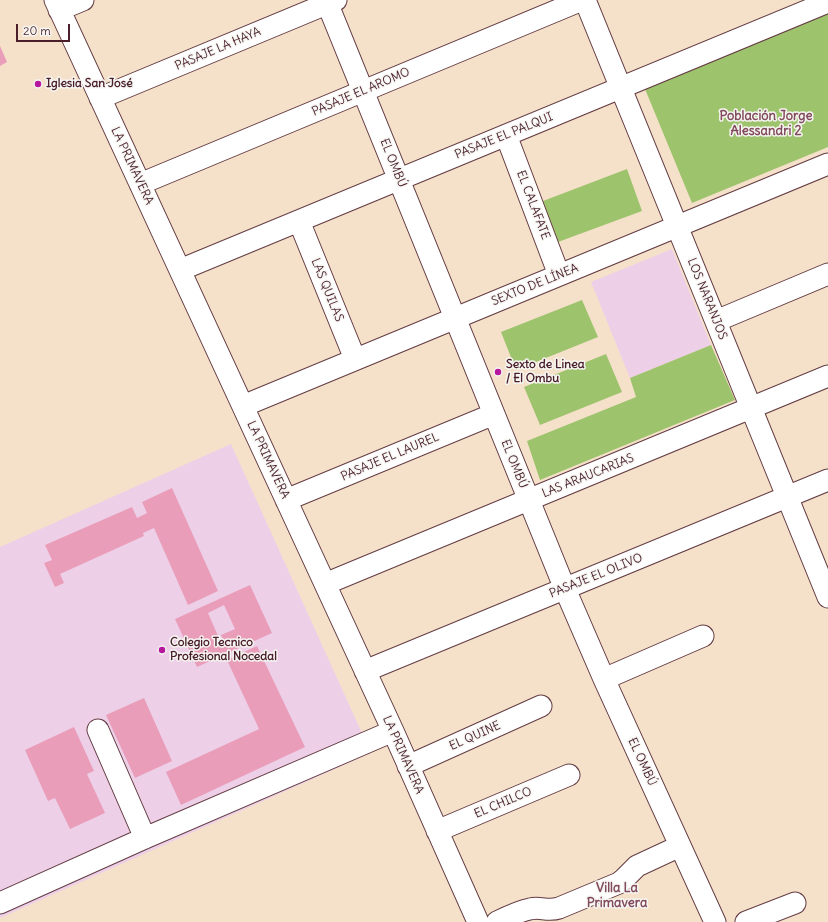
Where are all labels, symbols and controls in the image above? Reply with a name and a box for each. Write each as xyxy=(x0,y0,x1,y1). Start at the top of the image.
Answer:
scale bar xyxy=(18,16,72,42)
text: 20 m xyxy=(23,23,51,38)
street label: PASAJE LA HAYA xyxy=(173,24,263,74)
street label: PASAJE EL AROMO xyxy=(310,65,412,119)
place label: Iglesia San José xyxy=(46,77,133,91)
marker: Iglesia San José xyxy=(33,79,43,89)
district label: Población Jorge Alessandri 2 xyxy=(719,108,813,139)
street label: PASAJE EL PALQUI xyxy=(453,110,555,162)
street label: LA PRIMAVERA xyxy=(108,125,156,207)
street label: EL OMBÚ xyxy=(377,136,409,190)
street label: EL CALAFATE xyxy=(513,168,553,242)
street label: LAS QUILAS xyxy=(308,256,346,324)
street label: LOS NARANJOS xyxy=(684,256,730,342)
street label: SEXTO DE LÍNEA xyxy=(489,261,581,309)
place label: Sexto de Linea / El Ombu xyxy=(506,358,584,386)
marker: Sexto de Linea / El Ombu xyxy=(493,367,503,377)
street label: LA PRIMAVERA xyxy=(244,419,292,501)
street label: PASAJE EL LAUREL xyxy=(339,430,441,484)
street label: EL OMBÚ xyxy=(498,437,530,491)
street label: LAS ARAUCARIAS xyxy=(540,451,636,501)
street label: PASAJE EL OLIVO xyxy=(547,551,645,601)
place label: Colegio Tecnico Profesional Nocedal xyxy=(170,636,277,664)
marker: Colegio Tecnico Profesional Nocedal xyxy=(157,645,167,655)
street label: LA PRIMAVERA xyxy=(379,714,427,796)
street label: EL QUINE xyxy=(447,718,503,754)
street label: EL OMBÚ xyxy=(625,736,659,788)
street label: EL CHILCO xyxy=(472,784,534,822)
district label: Villa La Primavera xyxy=(587,880,647,911)

